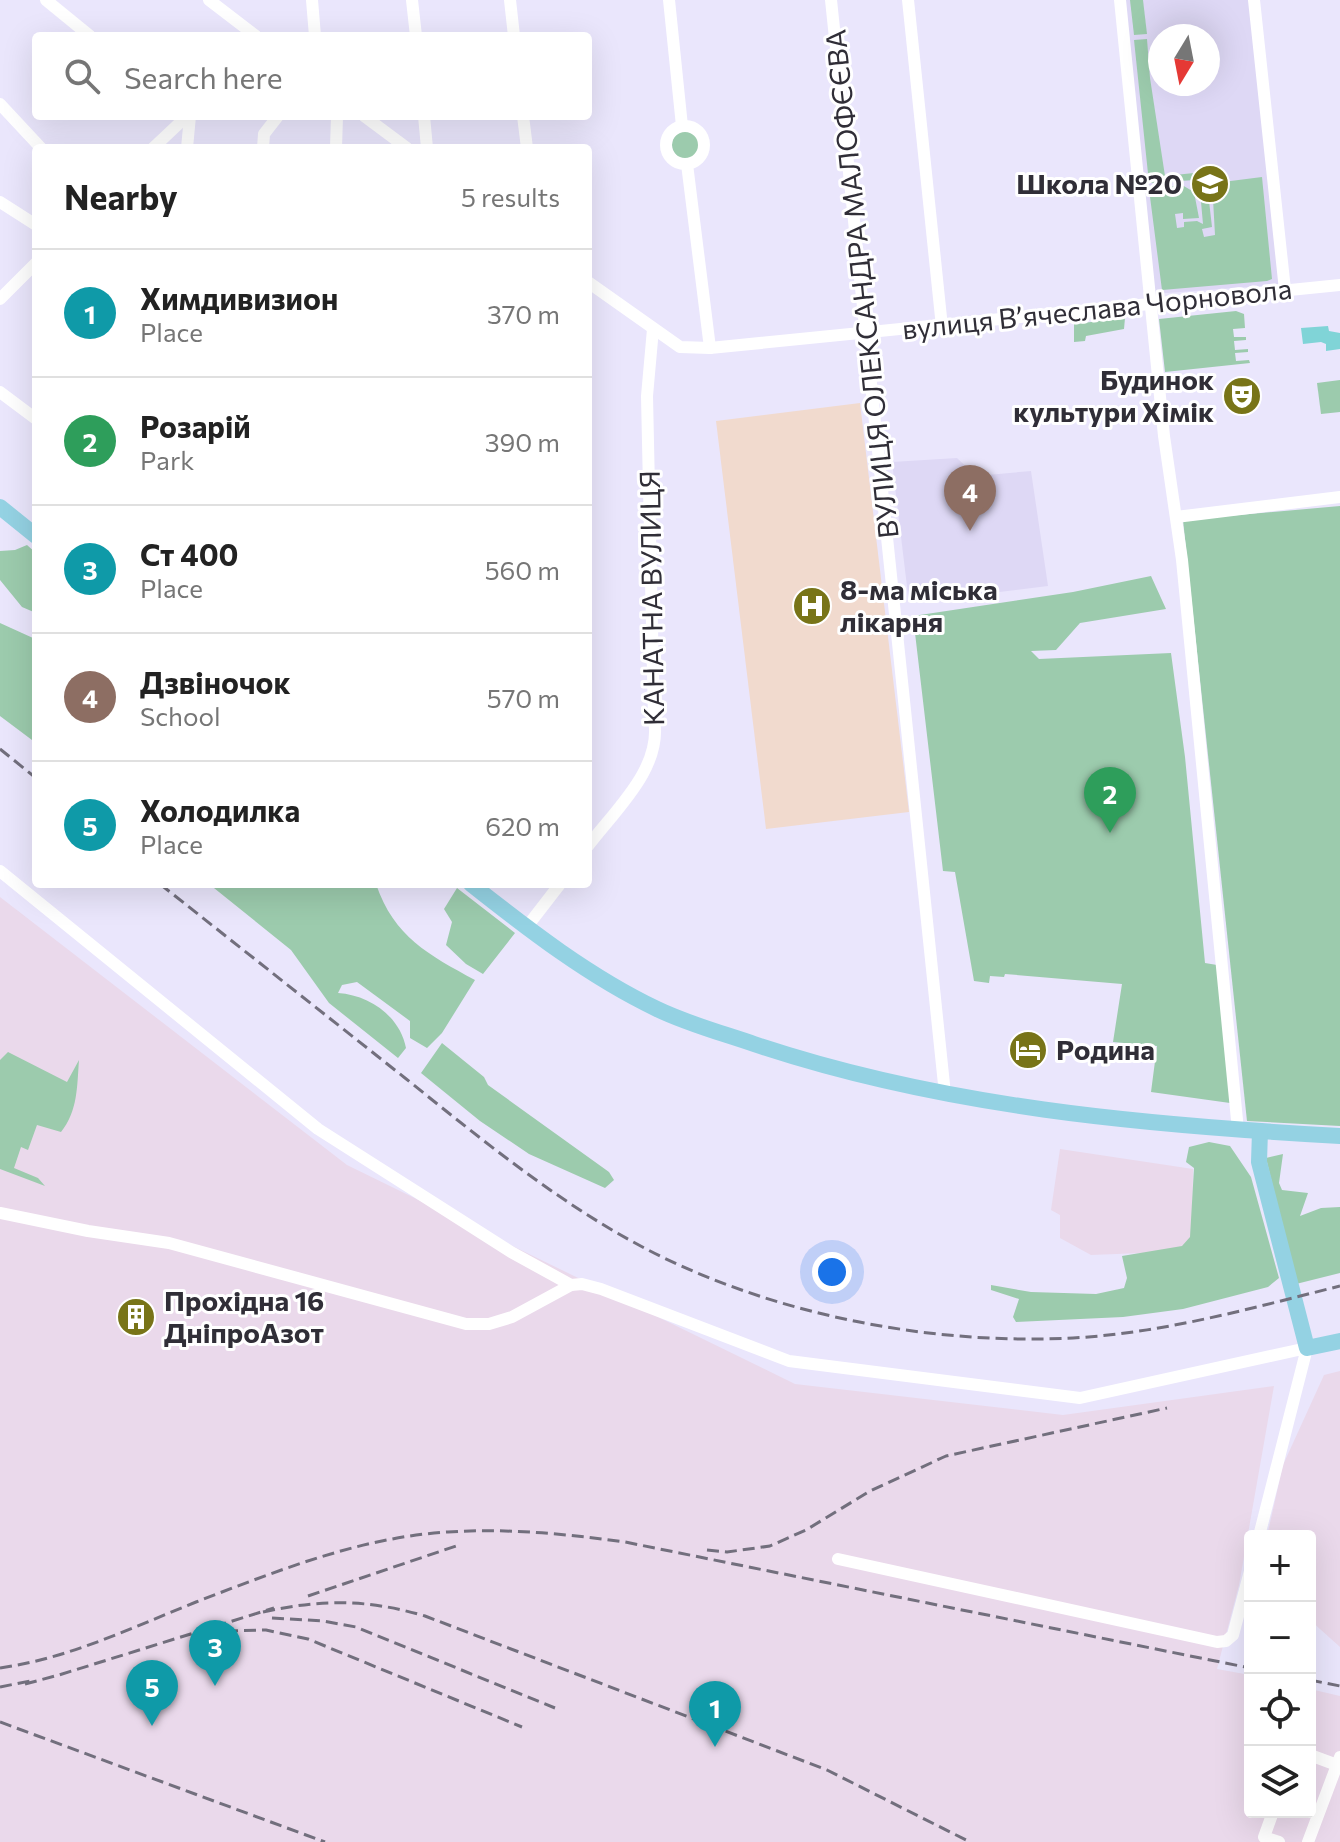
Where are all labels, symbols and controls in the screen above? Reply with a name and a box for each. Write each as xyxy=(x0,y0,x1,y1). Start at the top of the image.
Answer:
north arrow xyxy=(1148,24,1220,96)
street label: ВУЛИЦЯ ОЛЕКСАНДРА МАЛОФЄЄВА xyxy=(817,28,905,540)
search box xyxy=(32,32,592,120)
icon: search xyxy=(60,54,104,98)
text: Search here xyxy=(124,58,283,95)
school or university icon: Школа №20 xyxy=(1189,163,1231,205)
place label: Школа №20 xyxy=(1016,166,1182,200)
text: Nearby xyxy=(64,175,178,217)
text: 5 results xyxy=(461,181,560,212)
street label: вулиця Вʼячеслава Чорновола xyxy=(900,271,1294,345)
text: Химдивизион xyxy=(140,279,338,316)
text: 1 xyxy=(84,298,96,329)
text: 370 m xyxy=(487,298,560,329)
text: Place xyxy=(140,316,203,347)
place label: Будинок культури Хімік xyxy=(1013,362,1214,428)
theatre icon: Будинок культури Хімік xyxy=(1221,375,1263,417)
text: Розарій xyxy=(140,407,251,444)
text: 2 xyxy=(83,426,97,457)
text: 390 m xyxy=(485,426,560,457)
text: Park xyxy=(140,444,194,475)
pin: 4 xyxy=(944,465,996,531)
street label: КАНАТНА ВУЛИЦЯ xyxy=(632,470,670,726)
text: Ст 400 xyxy=(140,535,239,572)
text: 3 xyxy=(82,554,98,585)
text: 560 m xyxy=(485,554,560,585)
text: Place xyxy=(140,572,203,603)
place label: 8-ма міська лікарня xyxy=(840,572,998,638)
hospital icon: 8-ма міська лікарня xyxy=(791,585,833,627)
text: Дзвіночок xyxy=(140,663,291,700)
text: 4 xyxy=(82,682,98,713)
text: 570 m xyxy=(487,682,560,713)
text: School xyxy=(140,700,221,731)
pin: 2 xyxy=(1084,767,1136,833)
text: Холодилка xyxy=(140,791,300,828)
text: 5 xyxy=(82,810,98,841)
text: 620 m xyxy=(485,810,560,841)
text: Place xyxy=(140,828,203,859)
hotel icon: Родина xyxy=(1007,1029,1049,1071)
place label: Родина xyxy=(1056,1032,1155,1066)
your location xyxy=(812,1252,852,1292)
place label: Прохідна 16 ДніпроАзот xyxy=(164,1283,324,1349)
building icon: Прохідна 16 ДніпроАзот xyxy=(115,1296,157,1338)
map controls xyxy=(1244,1530,1316,1818)
button: + xyxy=(1244,1530,1316,1602)
button: − xyxy=(1244,1602,1316,1674)
pin: 3 xyxy=(189,1620,241,1686)
pin: 5 xyxy=(126,1660,178,1726)
button: locate xyxy=(1244,1674,1316,1746)
pin: 1 xyxy=(689,1681,741,1747)
button: layers xyxy=(1244,1746,1316,1818)

